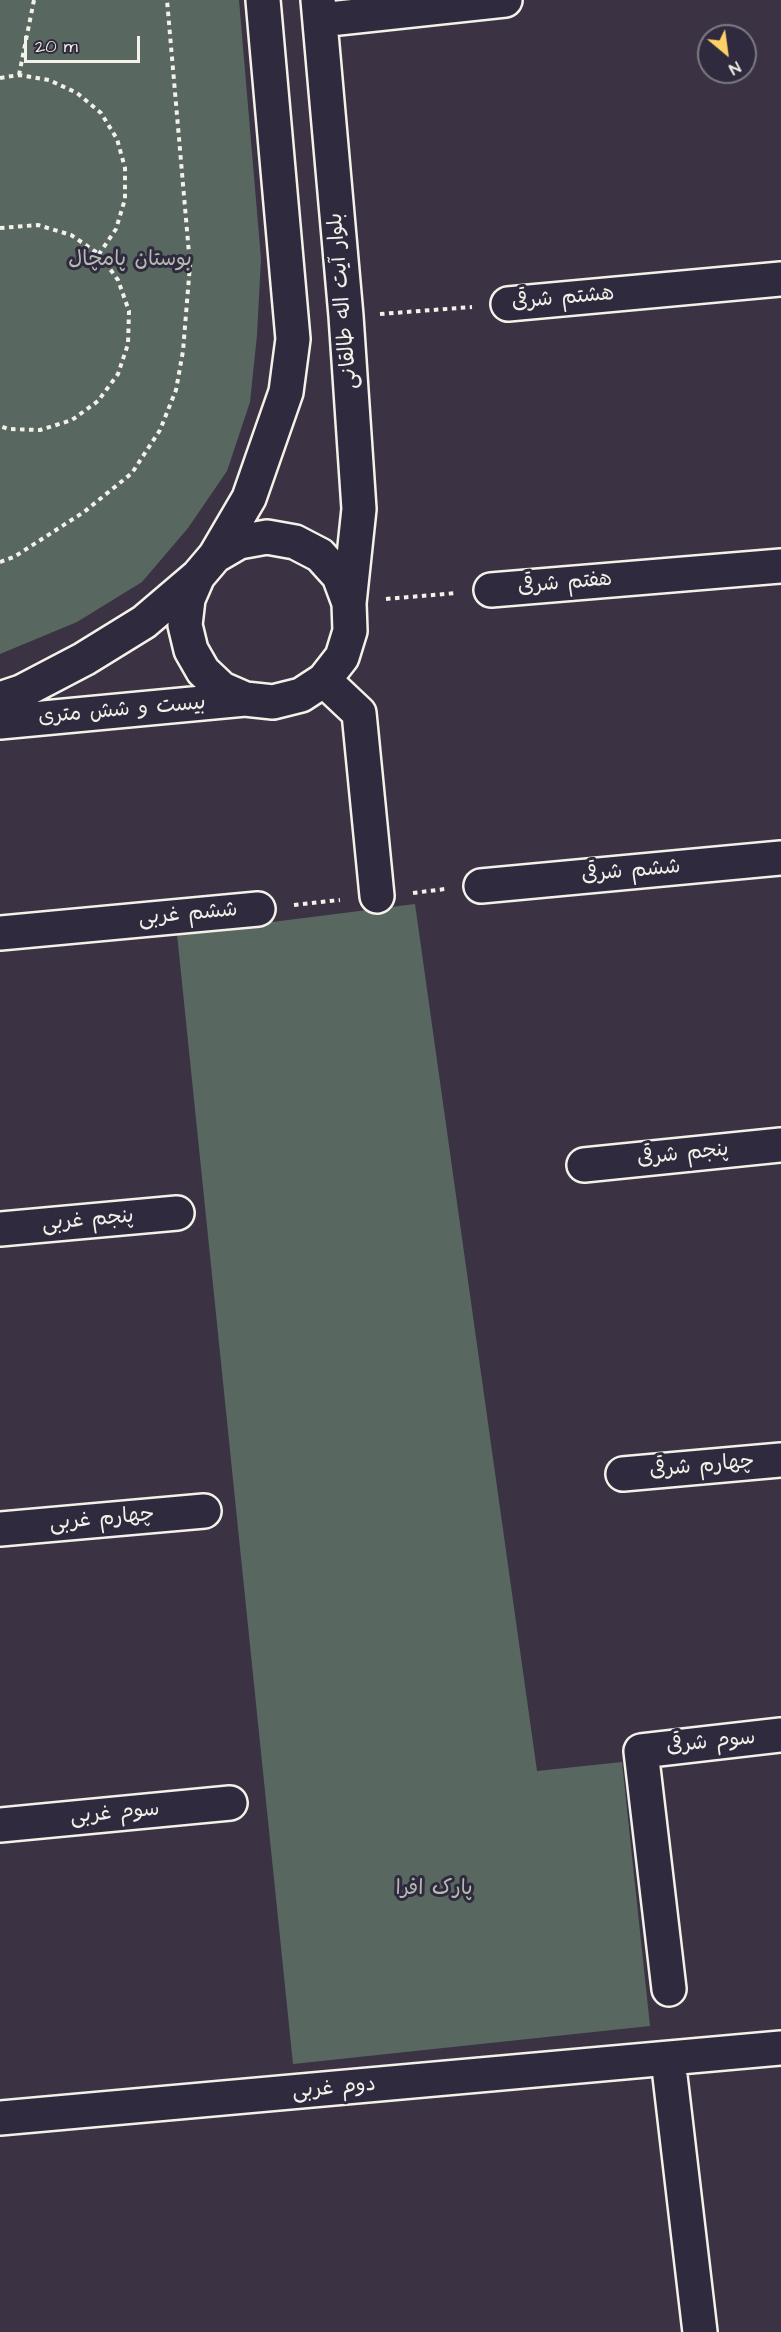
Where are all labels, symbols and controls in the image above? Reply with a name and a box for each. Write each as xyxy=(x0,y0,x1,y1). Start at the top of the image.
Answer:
scale bar xyxy=(27,24,142,62)
north arrow xyxy=(697,24,757,84)
text: 20 m xyxy=(35,34,78,59)
text: N xyxy=(725,56,744,80)
street label: بلوار آیت اله طالقانی xyxy=(324,212,364,390)
park label: بوستان پامچال xyxy=(68,248,192,274)
street label: هشتم شرقی xyxy=(511,282,615,316)
street label: هفتم شرقی xyxy=(517,567,613,601)
street label: بیست و شش متری xyxy=(37,691,207,731)
street label: ششم شرقی xyxy=(580,855,682,889)
street label: ششم غربی xyxy=(137,898,239,932)
street label: پنجم شرقی xyxy=(636,1138,730,1172)
street label: پنجم غربی xyxy=(41,1204,135,1238)
street label: چهارم شرقی xyxy=(649,1450,755,1484)
street label: چهارم غربی xyxy=(49,1503,155,1537)
street label: سوم شرقی xyxy=(665,1726,757,1760)
street label: سوم غربی xyxy=(69,1798,161,1830)
park label: پارک افرا xyxy=(396,1877,472,1903)
street label: دوم غربی xyxy=(291,2073,377,2105)

